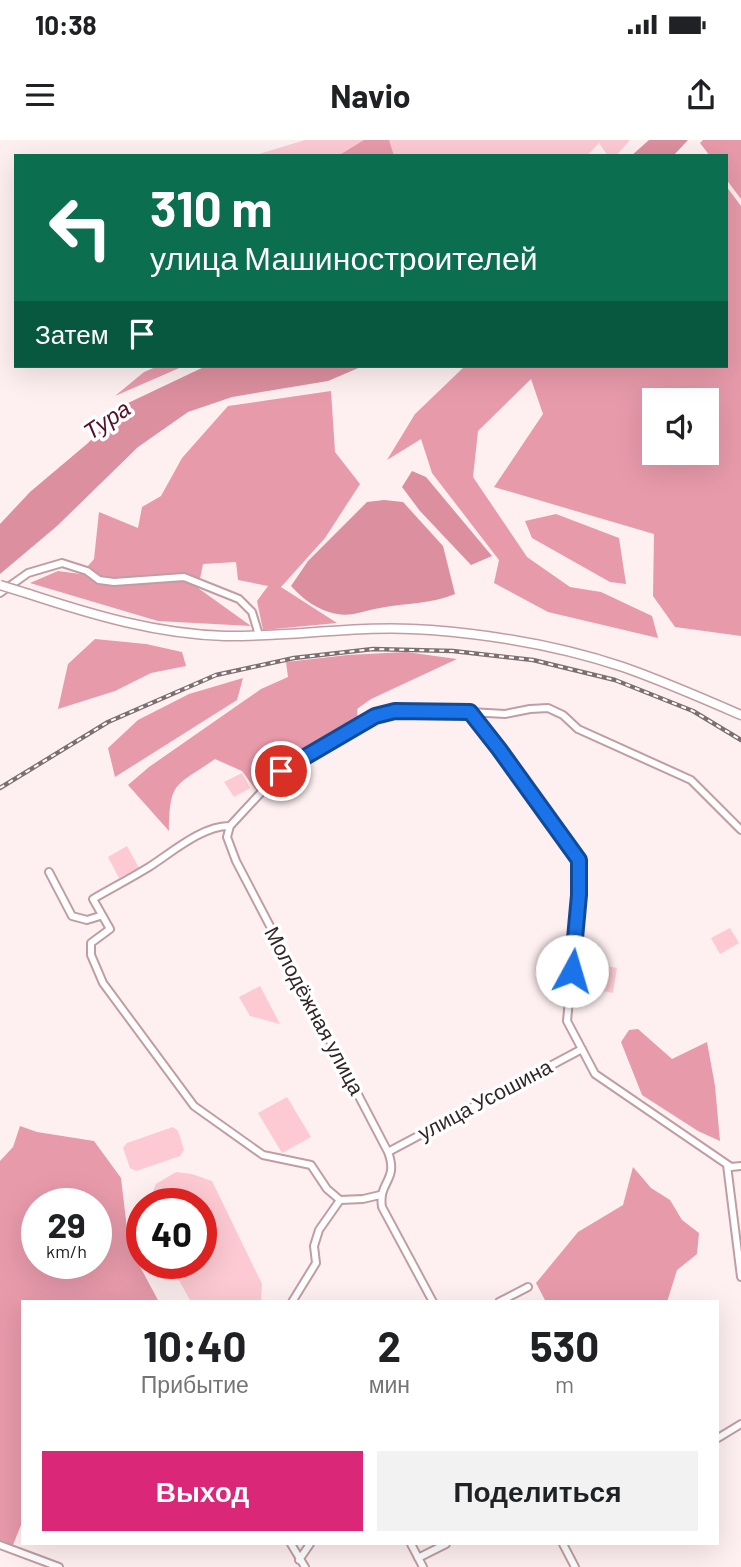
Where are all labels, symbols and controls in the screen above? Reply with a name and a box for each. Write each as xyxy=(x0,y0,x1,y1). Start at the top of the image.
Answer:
text: 10:38 xyxy=(35,9,97,40)
icon: menu xyxy=(21,76,59,114)
text: Navio xyxy=(330,76,411,114)
icon: share xyxy=(682,76,720,114)
text: 310 m xyxy=(150,178,272,237)
icon: left xyxy=(35,182,126,273)
text: улица Машиностроителей xyxy=(150,238,538,276)
icon: arrive xyxy=(123,315,161,353)
text: Затем xyxy=(35,318,109,349)
map controls xyxy=(642,388,719,465)
button: sound xyxy=(642,388,719,465)
water label: Тура xyxy=(78,393,135,445)
pin xyxy=(251,741,311,801)
icon: arrive xyxy=(262,752,300,790)
street label: Молодёжная улица xyxy=(260,922,370,1099)
position arrow xyxy=(535,934,609,1008)
street label: улица Усошина xyxy=(413,1053,556,1144)
speed limit sign: 40 xyxy=(126,1188,217,1279)
text: 29 xyxy=(47,1203,86,1245)
text: km/h xyxy=(46,1240,87,1262)
text: 10:40 xyxy=(143,1320,247,1370)
text: 2 xyxy=(378,1320,401,1370)
text: 530 xyxy=(530,1320,599,1370)
text: Прибытие xyxy=(141,1370,249,1398)
text: мин xyxy=(369,1370,410,1398)
text: m xyxy=(555,1370,574,1398)
button: Выход xyxy=(42,1451,363,1531)
button: Поделиться xyxy=(377,1451,698,1531)

